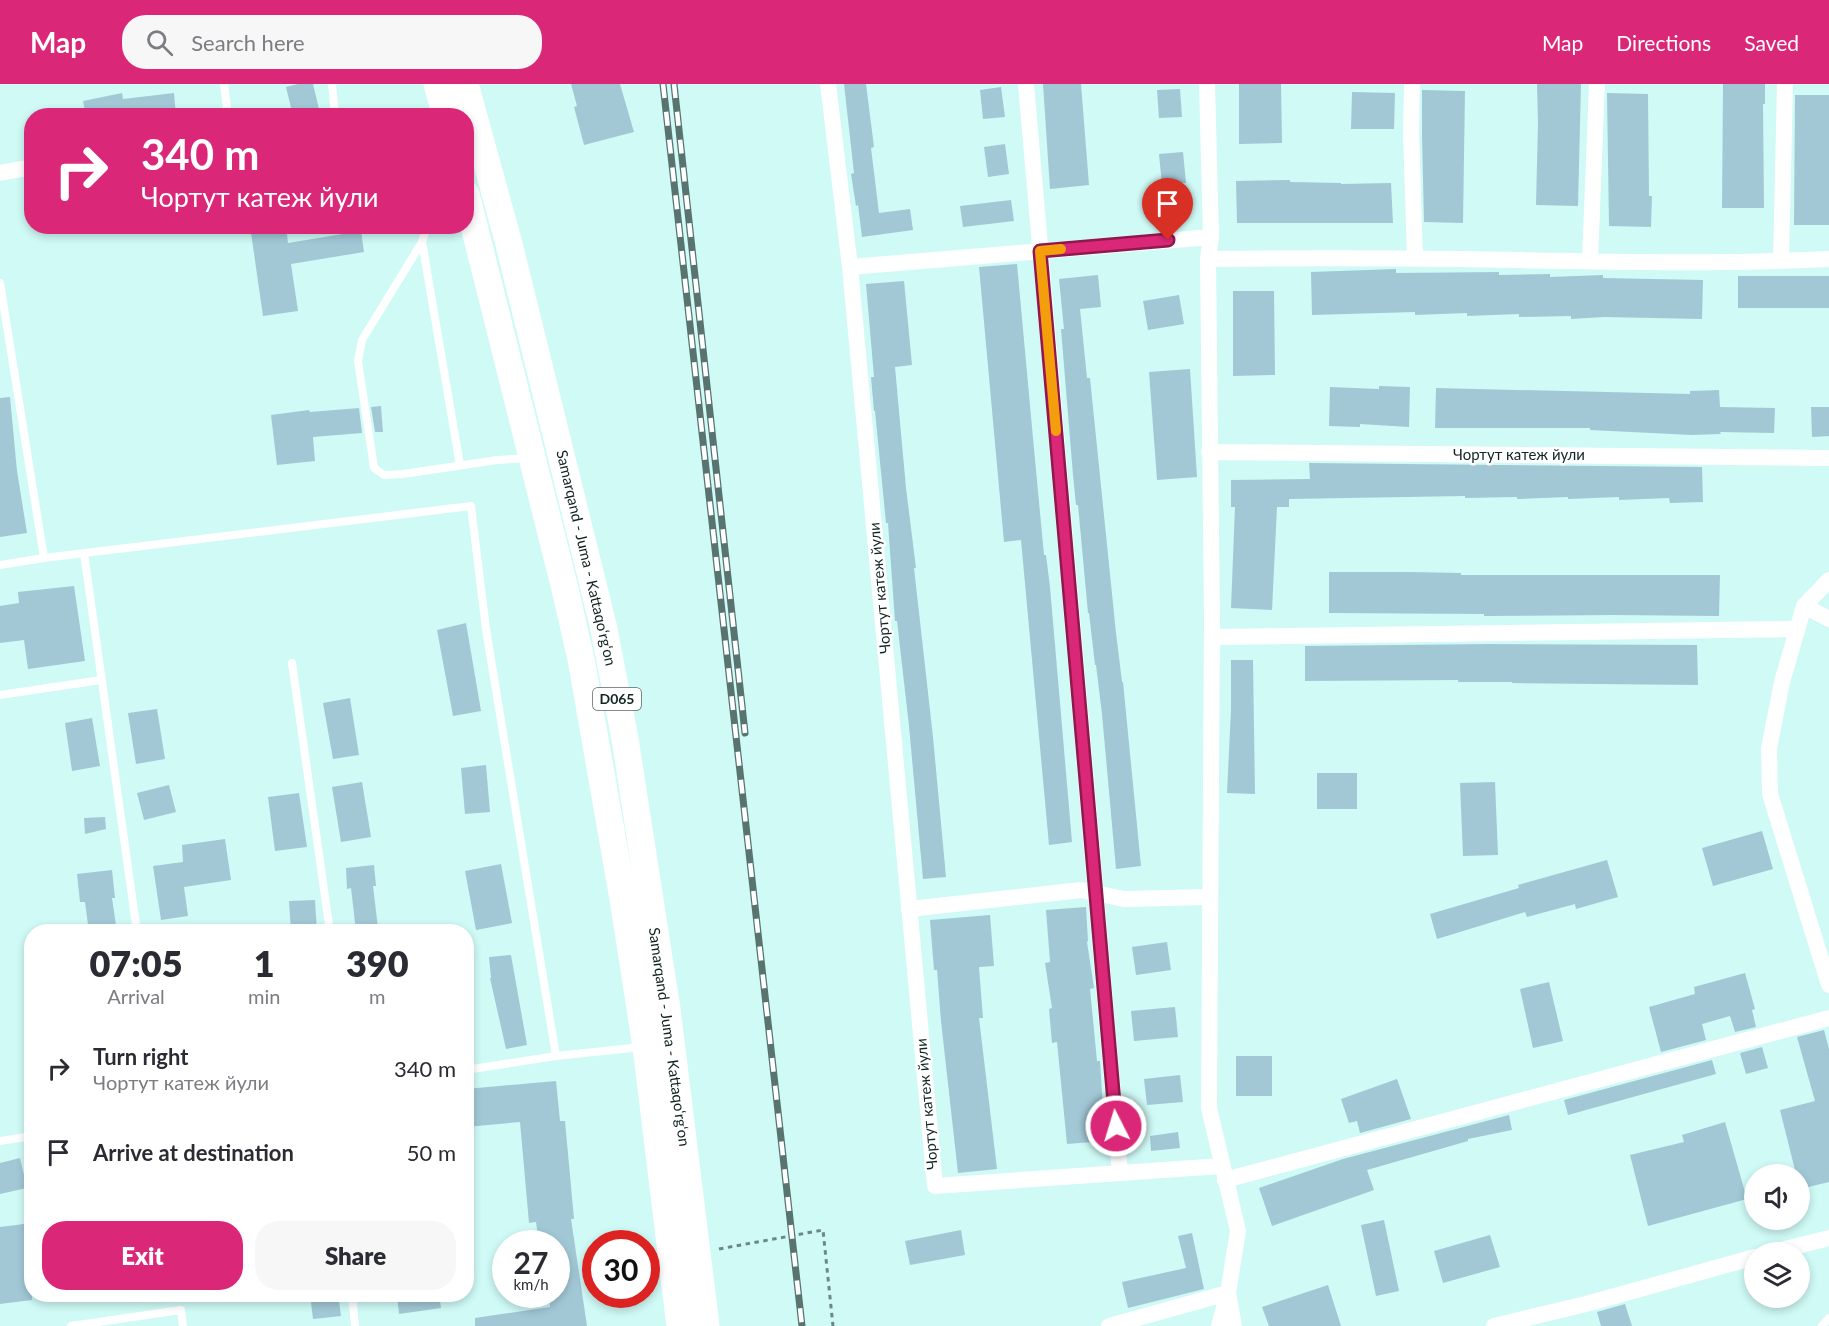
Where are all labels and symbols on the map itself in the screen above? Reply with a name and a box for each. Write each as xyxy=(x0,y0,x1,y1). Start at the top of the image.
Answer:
pin xyxy=(1142,178,1193,240)
street label: Чортут катеж йули xyxy=(1453,445,1585,463)
street label: Samarqand - Juma - Kattaqo‘rg‘on xyxy=(553,448,621,667)
street label: Чортут катеж йули xyxy=(864,522,894,655)
road number: D065 xyxy=(593,688,641,710)
street label: Samarqand - Juma - Kattaqo‘rg‘on xyxy=(646,926,694,1147)
street label: Чортут катеж йули xyxy=(911,1038,941,1171)
position arrow xyxy=(1084,1094,1148,1158)
speed limit sign: 30 xyxy=(582,1230,660,1308)

